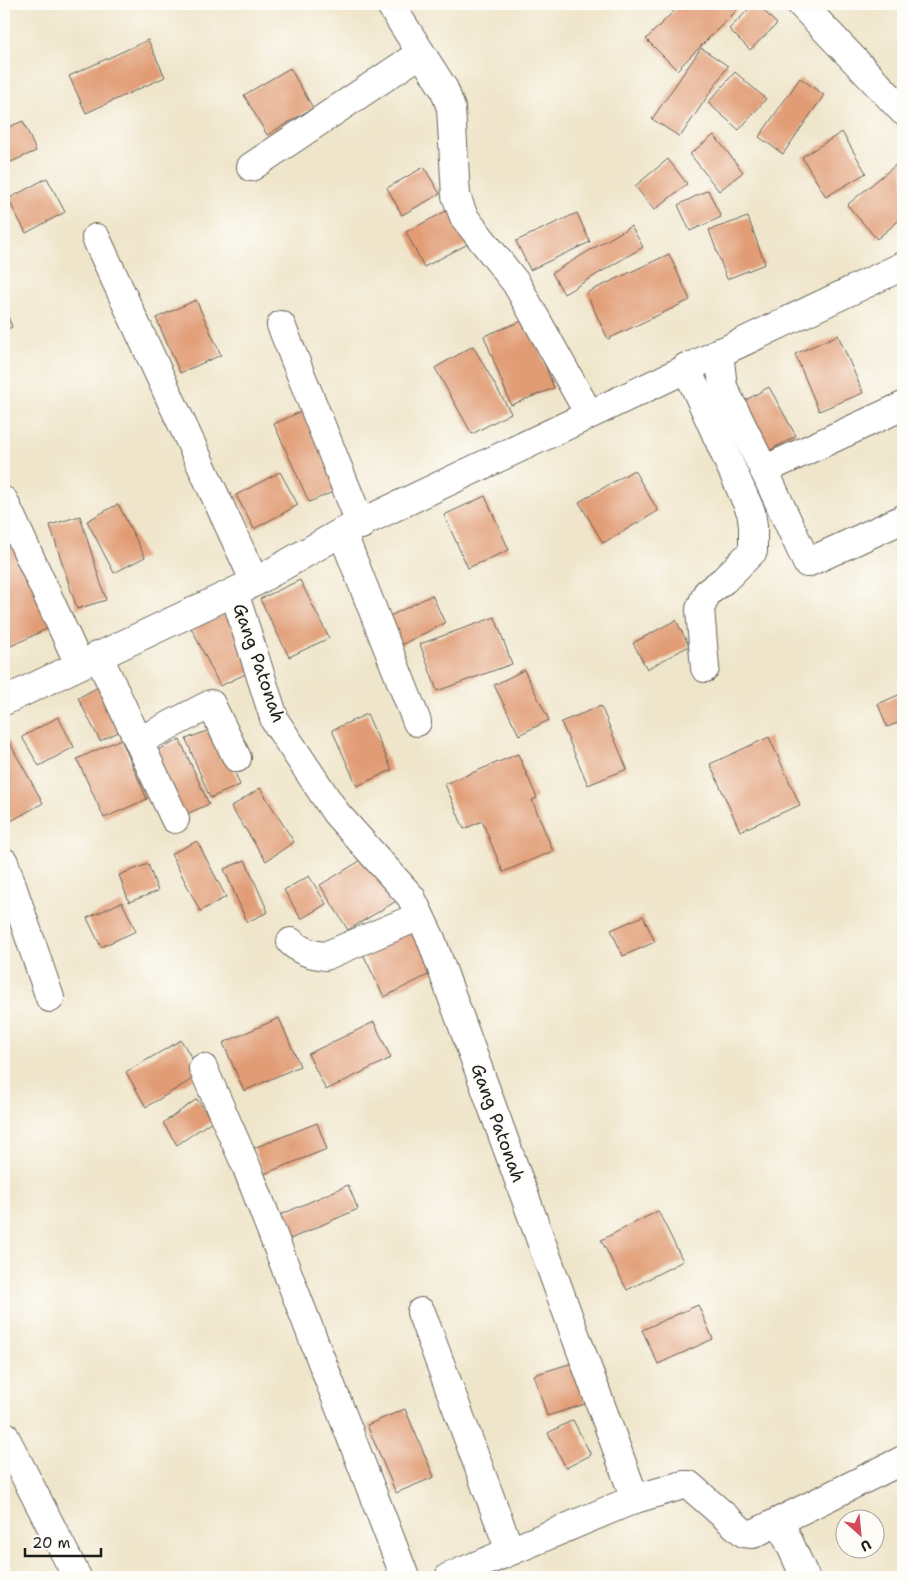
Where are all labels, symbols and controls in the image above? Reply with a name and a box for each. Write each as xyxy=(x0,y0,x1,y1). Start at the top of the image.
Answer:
street label: Gang Patonah xyxy=(227,600,291,726)
street label: Gang Patonah xyxy=(465,1060,531,1186)
north arrow xyxy=(834,1508,884,1558)
scale bar xyxy=(25,1526,101,1558)
text: 20 m xyxy=(32,1533,71,1553)
text: U xyxy=(858,1535,874,1556)

